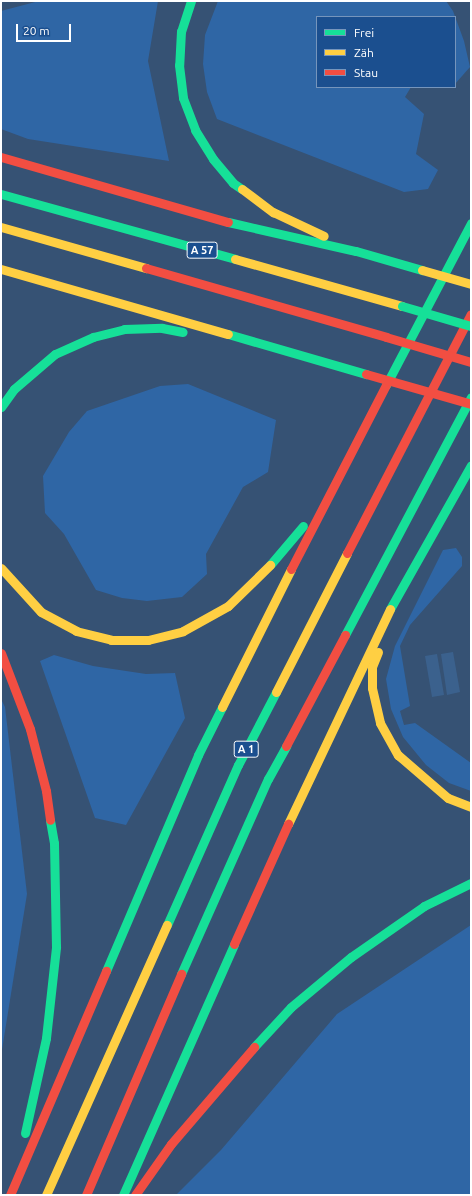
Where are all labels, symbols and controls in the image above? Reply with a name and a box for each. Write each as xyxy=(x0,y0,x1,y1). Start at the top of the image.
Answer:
scale bar xyxy=(18,16,73,42)
legend xyxy=(316,16,456,88)
text: 20 m xyxy=(23,24,50,37)
text: Frei xyxy=(354,26,374,39)
text: Zäh xyxy=(354,46,374,59)
text: Stau xyxy=(354,66,378,79)
road number: A 57 xyxy=(186,241,218,259)
road number: A 1 xyxy=(233,740,259,758)

